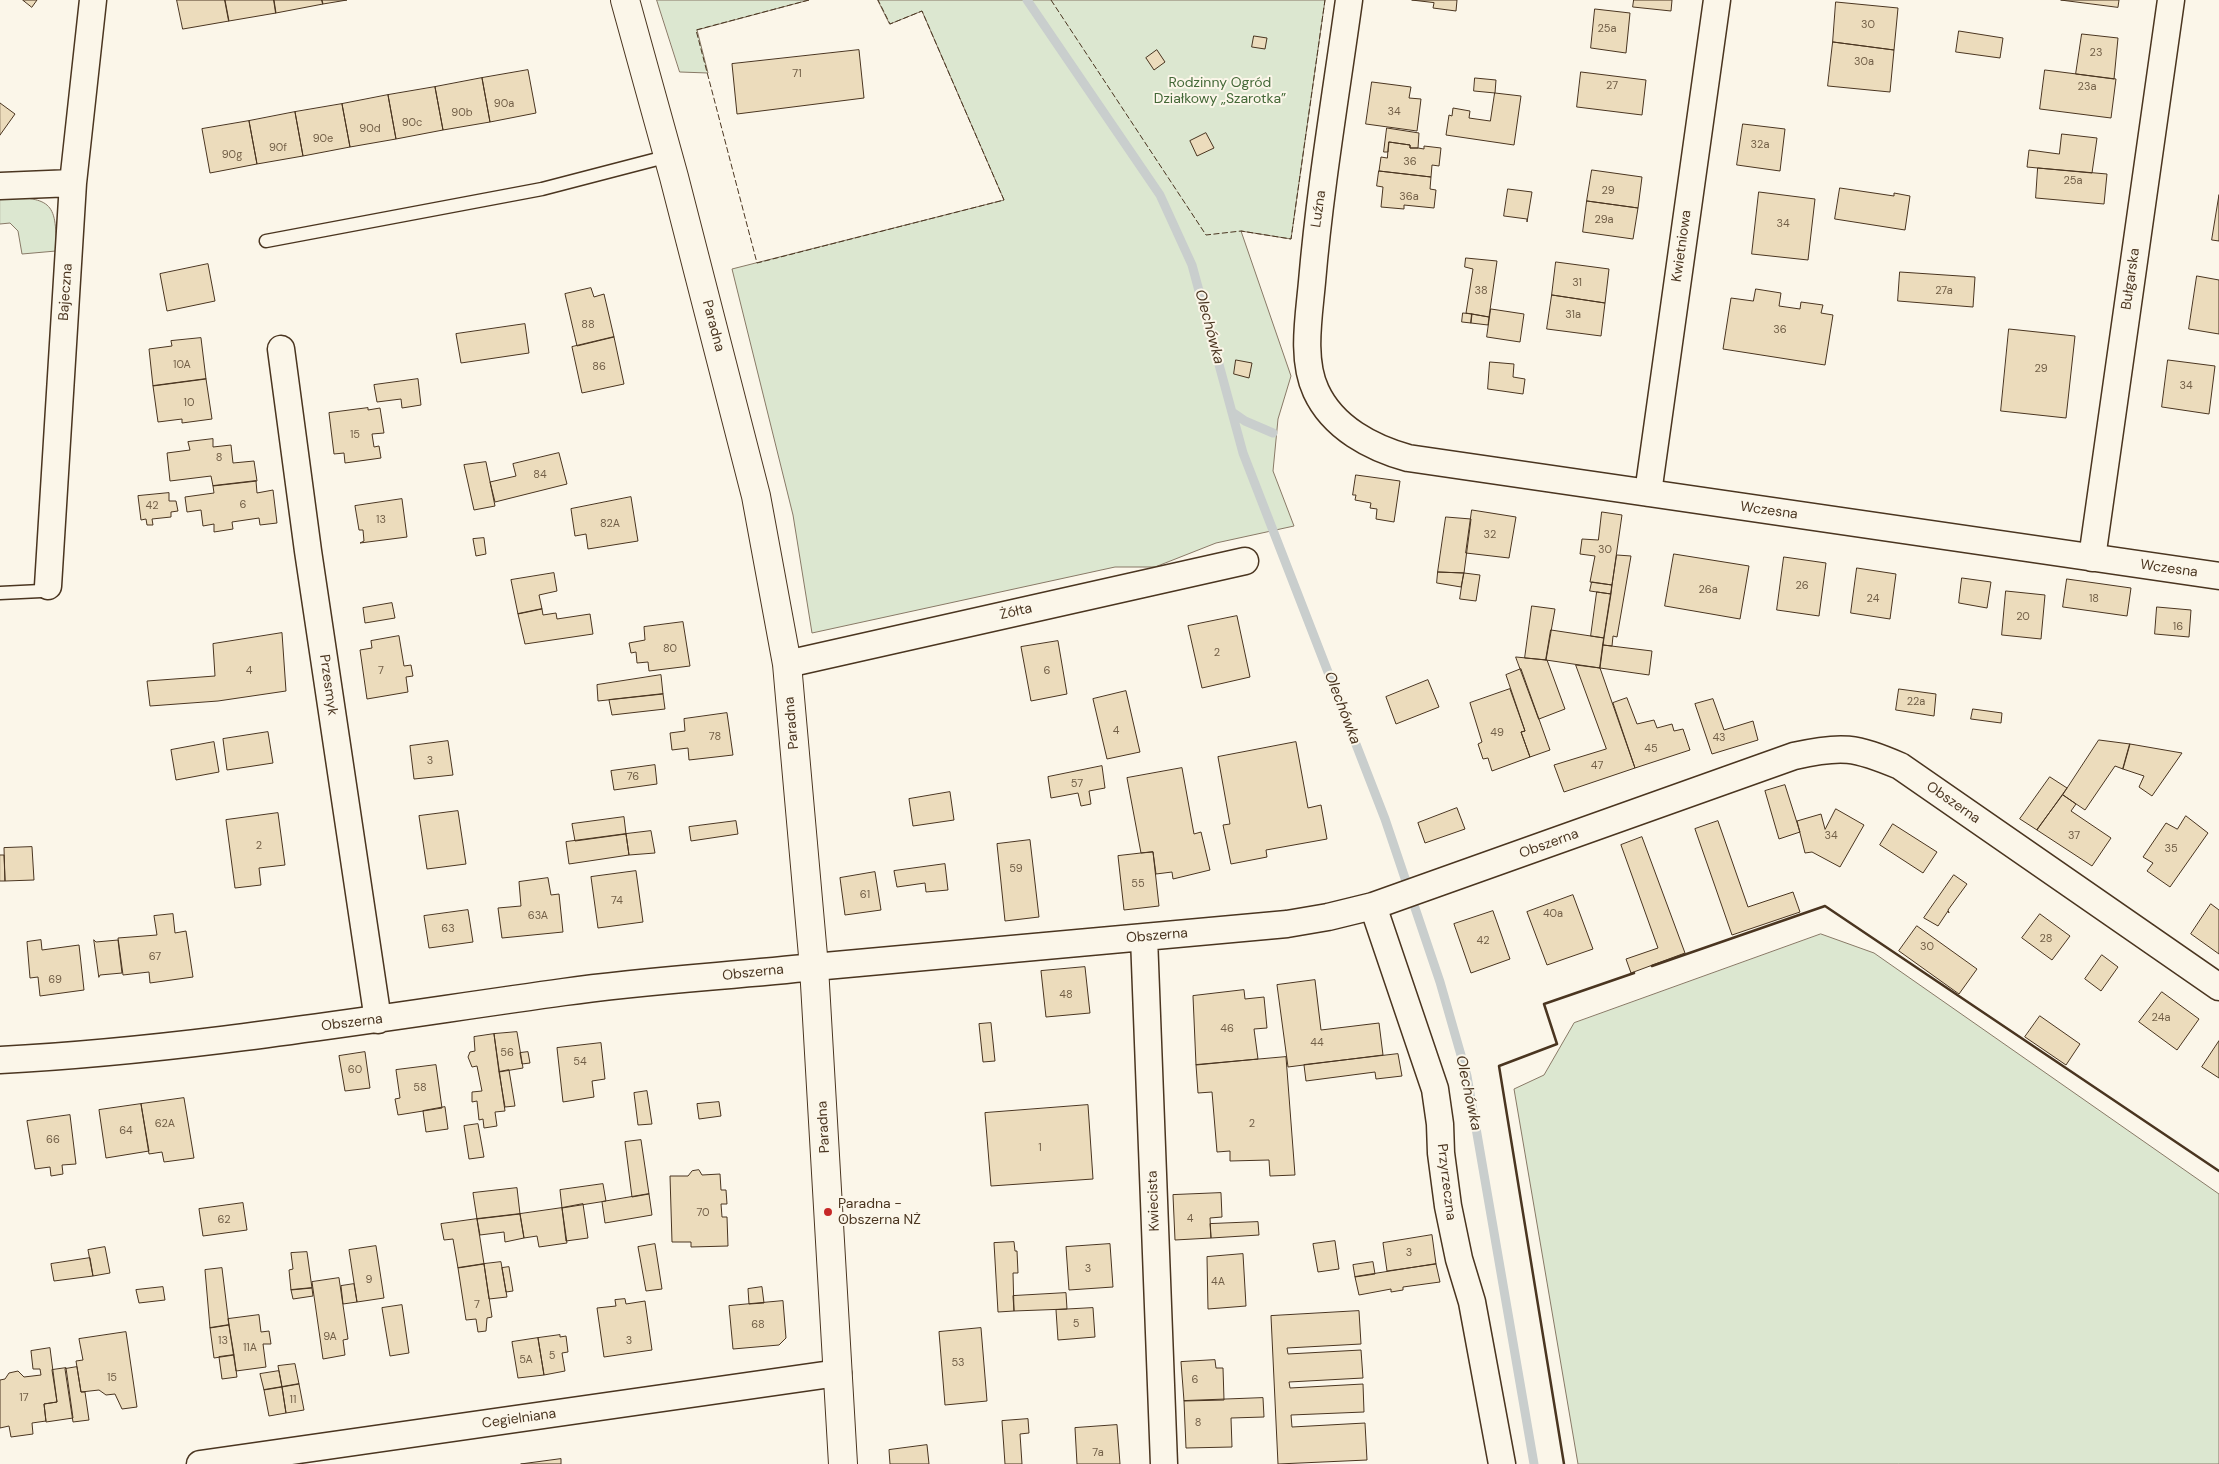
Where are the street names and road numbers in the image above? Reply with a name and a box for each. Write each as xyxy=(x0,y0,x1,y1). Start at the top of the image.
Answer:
street label: Luźna xyxy=(1308,189,1330,229)
street label: Kwietniowa xyxy=(1669,209,1695,283)
street label: Bułgarska xyxy=(2118,247,2144,311)
street label: Bajeczna xyxy=(56,263,76,321)
street label: Paradna xyxy=(698,298,728,354)
street label: Wczesna xyxy=(1739,499,1799,523)
street label: Wczesna xyxy=(2139,557,2199,581)
street label: Żółta xyxy=(998,600,1034,624)
street label: Przesmyk xyxy=(315,653,341,717)
street label: Paradna xyxy=(781,696,803,750)
street label: Obszerna xyxy=(1923,778,1983,828)
street label: Obszerna xyxy=(1517,826,1581,862)
street label: Obszerna xyxy=(1125,925,1189,947)
street label: Obszerna xyxy=(721,961,785,985)
street label: Obszerna xyxy=(320,1011,384,1035)
street label: Paradna xyxy=(814,1100,834,1154)
street label: Przyrzeczna xyxy=(1433,1143,1459,1221)
street label: Kwiecista xyxy=(1145,1170,1163,1232)
street label: Cegielniana xyxy=(481,1405,557,1433)

